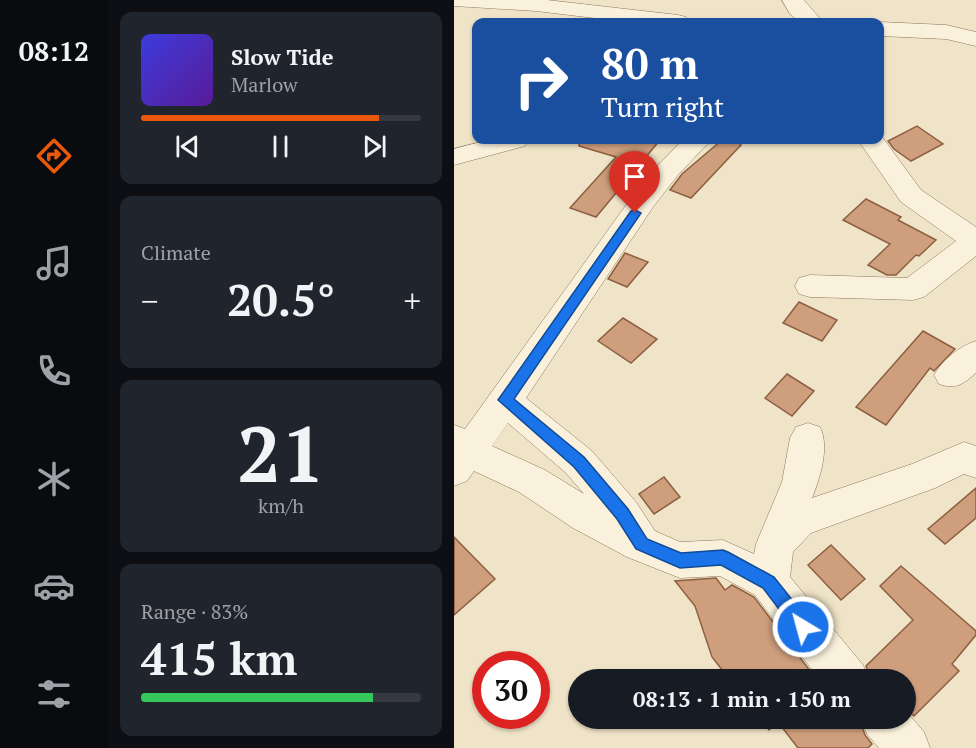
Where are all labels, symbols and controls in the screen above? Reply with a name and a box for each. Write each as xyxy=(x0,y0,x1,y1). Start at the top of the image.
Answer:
text: 08:12 xyxy=(19,33,89,69)
text: 80 m xyxy=(601,35,699,91)
text: Slow Tide xyxy=(231,42,334,71)
icon: right xyxy=(502,42,580,120)
text: Marlow xyxy=(231,71,298,98)
text: Turn right xyxy=(601,89,724,125)
icon: previous xyxy=(171,130,204,163)
icon: pause xyxy=(264,130,297,163)
icon: next xyxy=(358,130,391,163)
icon: directions xyxy=(33,135,75,177)
pin xyxy=(609,151,660,213)
icon: arrive xyxy=(618,160,651,193)
text: Climate xyxy=(141,239,211,266)
icon: music xyxy=(33,242,75,284)
text: 20.5° xyxy=(227,269,335,329)
text: − xyxy=(141,279,159,322)
text: + xyxy=(403,279,421,322)
icon: phone xyxy=(33,350,75,392)
text: 21 xyxy=(237,401,325,504)
icon: climate xyxy=(33,458,75,500)
text: km/h xyxy=(258,492,304,519)
icon: car xyxy=(33,565,75,607)
position arrow xyxy=(771,595,835,659)
text: Range · 83% xyxy=(141,598,248,625)
text: 415 km xyxy=(141,628,297,688)
speed limit sign: 30 xyxy=(472,651,550,729)
icon: filters xyxy=(33,673,75,715)
text: 08:13 · 1 min · 150 m xyxy=(633,684,851,713)

